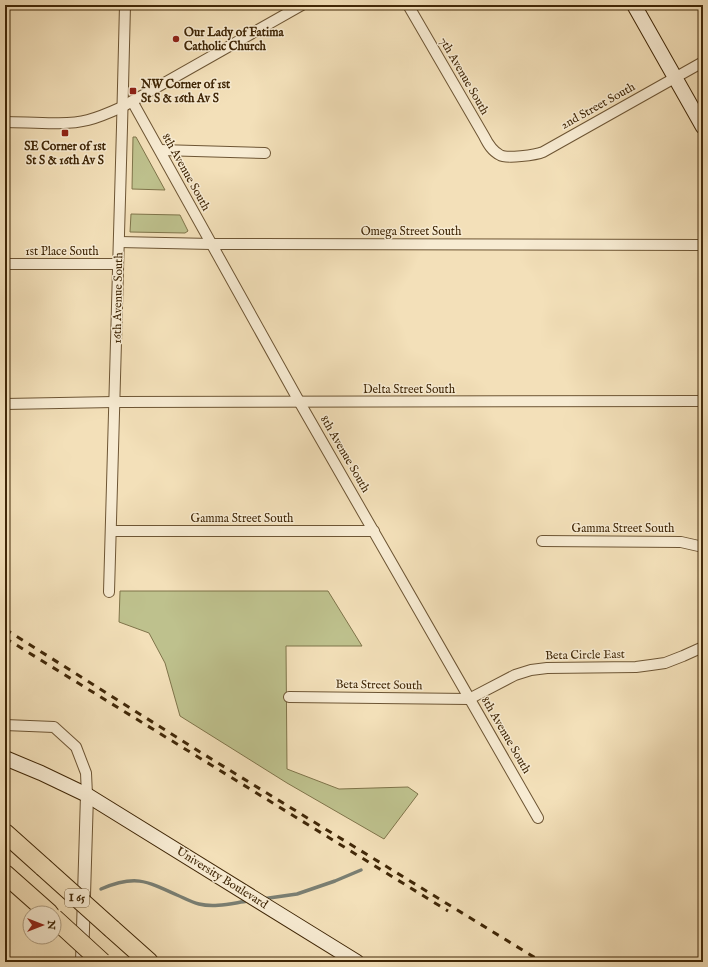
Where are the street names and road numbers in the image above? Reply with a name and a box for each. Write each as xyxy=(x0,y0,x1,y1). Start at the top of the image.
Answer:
street label: 7th Avenue South xyxy=(436,34,493,118)
street label: 2nd Street South xyxy=(558,79,638,133)
street label: 8th Avenue South xyxy=(158,131,214,214)
street label: Omega Street South xyxy=(361,224,462,239)
street label: 1st Place South xyxy=(25,244,99,259)
street label: 16th Avenue South xyxy=(110,252,126,344)
street label: Delta Street South xyxy=(363,382,456,397)
street label: 8th Avenue South xyxy=(317,413,373,496)
street label: Gamma Street South xyxy=(191,511,294,526)
street label: Gamma Street South xyxy=(572,521,675,536)
street label: Beta Circle East xyxy=(545,647,625,663)
street label: Beta Street South xyxy=(335,677,423,693)
street label: 8th Avenue South xyxy=(478,694,534,777)
street label: University Boulevard xyxy=(173,844,271,913)
road number: I 65 xyxy=(65,889,89,907)

